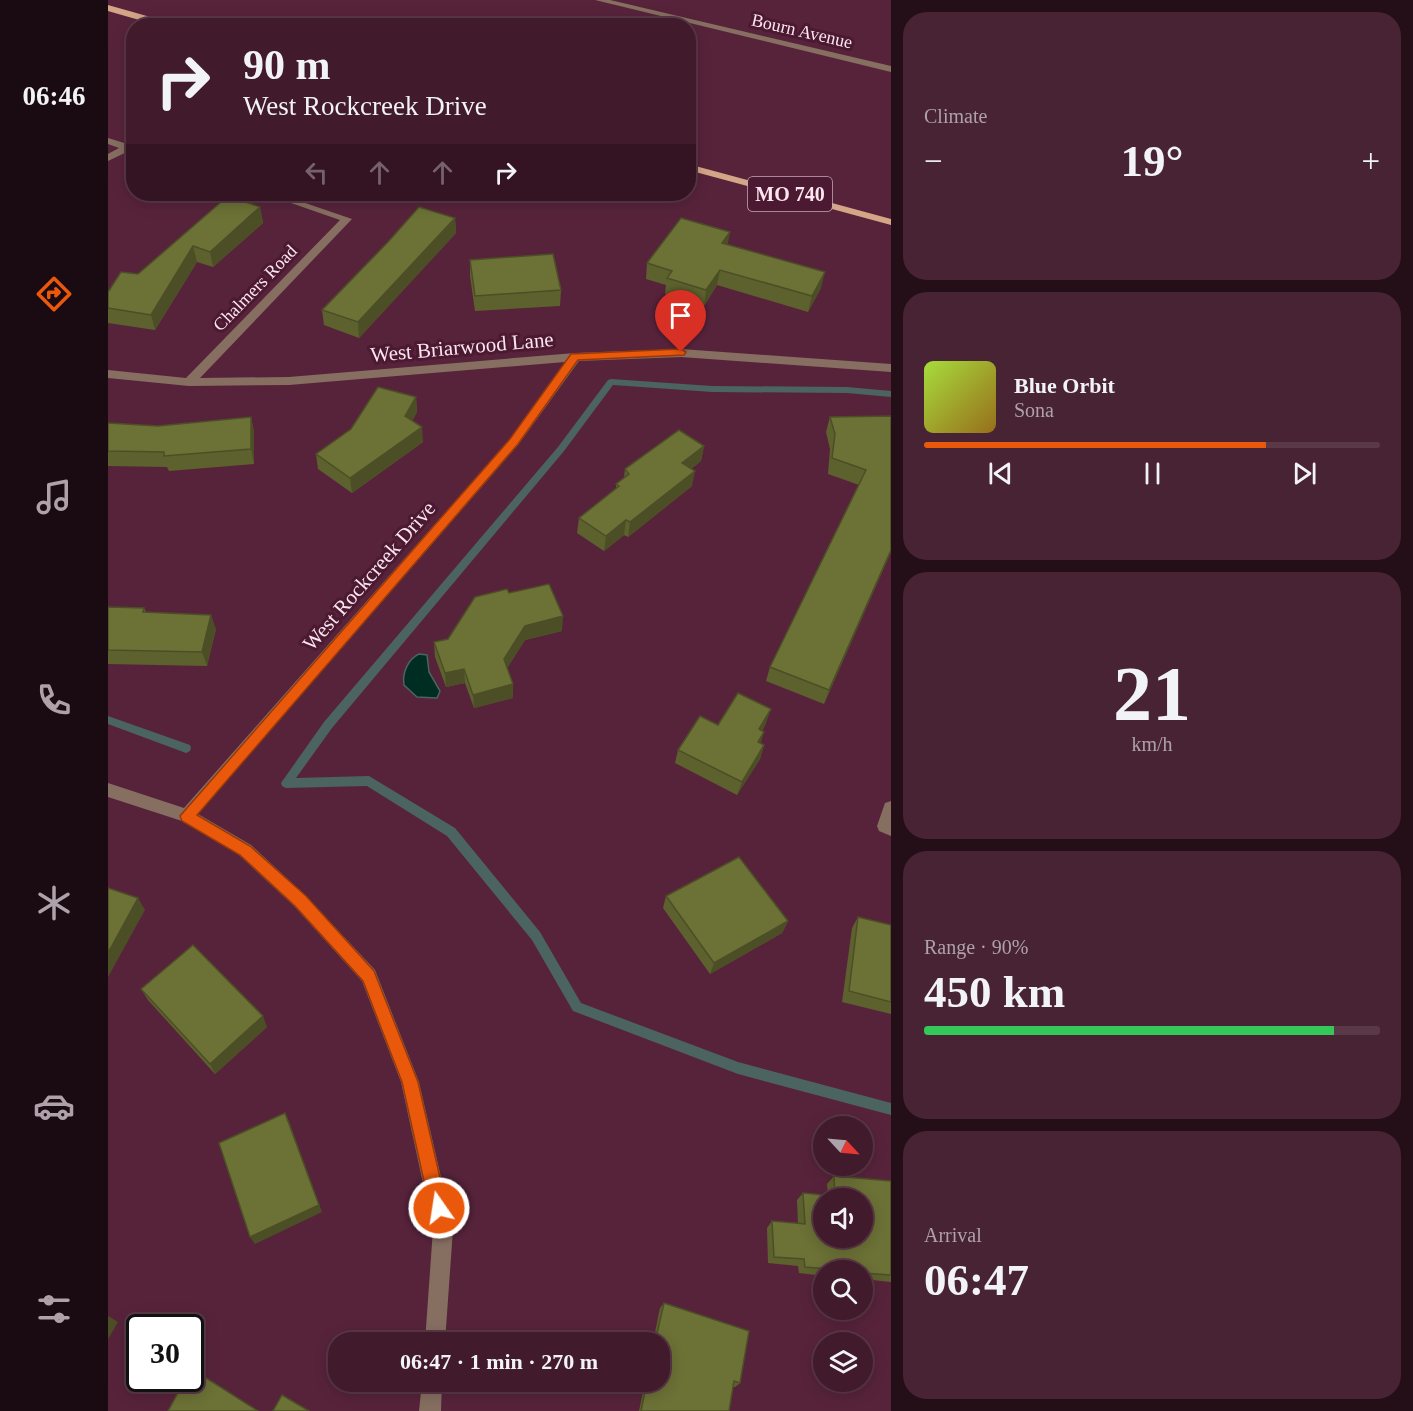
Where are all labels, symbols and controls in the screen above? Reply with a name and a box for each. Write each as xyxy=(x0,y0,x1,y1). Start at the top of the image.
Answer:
street label: Bourn Avenue xyxy=(749,10,855,52)
icon: right xyxy=(144,42,222,120)
text: 90 m xyxy=(243,42,331,88)
text: 06:46 xyxy=(23,81,86,111)
text: West Rockcreek Drive xyxy=(243,91,487,121)
text: Climate xyxy=(924,105,987,127)
text: 19° xyxy=(1121,136,1184,186)
text: − xyxy=(924,143,943,179)
text: + xyxy=(1361,143,1380,179)
icon: left xyxy=(300,156,333,189)
icon: ahead xyxy=(363,156,396,189)
icon: ahead xyxy=(426,156,459,189)
icon: right xyxy=(489,156,522,189)
road number: MO 740 xyxy=(748,177,832,211)
street label: Chalmers Road xyxy=(209,241,301,335)
icon: directions xyxy=(33,273,75,315)
pin xyxy=(655,290,706,352)
icon: arrive xyxy=(664,299,697,332)
street label: West Briarwood Lane xyxy=(369,327,555,367)
text: Blue Orbit xyxy=(1014,373,1115,398)
text: Sona xyxy=(1014,399,1054,421)
icon: previous xyxy=(984,457,1017,490)
icon: pause xyxy=(1136,457,1169,490)
icon: next xyxy=(1288,457,1321,490)
icon: music xyxy=(33,476,75,518)
street label: West Rockcreek Drive xyxy=(298,497,440,655)
text: 21 xyxy=(1113,650,1191,737)
icon: phone xyxy=(33,679,75,721)
text: km/h xyxy=(1131,733,1173,755)
icon: climate xyxy=(33,882,75,924)
text: Range · 90% xyxy=(924,936,1028,958)
text: 450 km xyxy=(924,967,1065,1017)
icon: car xyxy=(33,1085,75,1127)
north arrow xyxy=(813,1116,873,1176)
map controls xyxy=(813,1116,873,1392)
position arrow xyxy=(407,1176,471,1240)
button: sound xyxy=(813,1188,873,1248)
text: Arrival xyxy=(924,1224,982,1246)
text: 06:47 xyxy=(924,1255,1029,1305)
button: search xyxy=(813,1260,873,1320)
icon: filters xyxy=(33,1288,75,1330)
speed limit sign: 30 xyxy=(126,1314,204,1392)
button: layers xyxy=(813,1332,873,1392)
text: 06:47 · 1 min · 270 m xyxy=(400,1349,598,1374)

